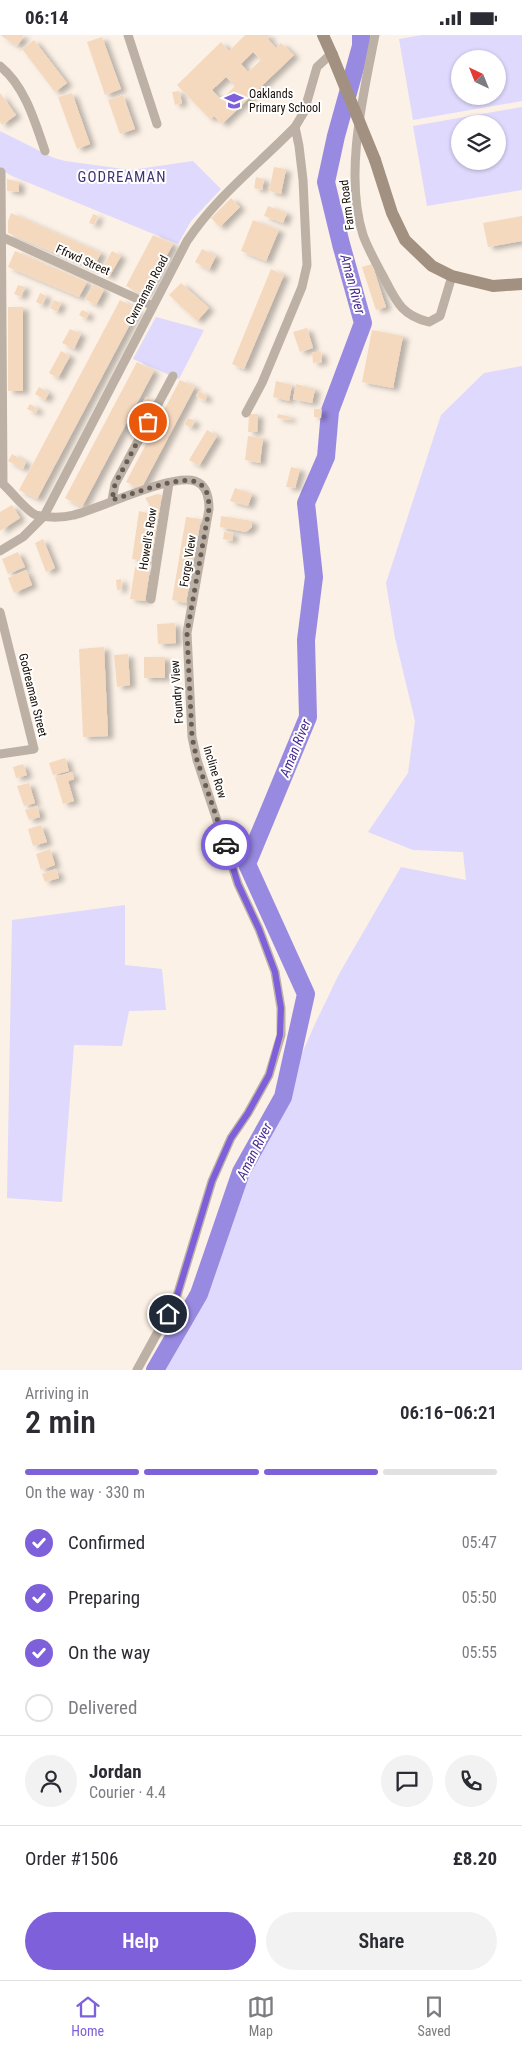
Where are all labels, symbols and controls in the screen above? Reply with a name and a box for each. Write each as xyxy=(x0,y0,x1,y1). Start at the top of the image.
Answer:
text: 06:14 xyxy=(25,6,69,29)
north arrow xyxy=(451,50,506,105)
map controls xyxy=(451,50,506,170)
place label: Oaklands Primary School xyxy=(249,87,321,115)
school or university icon: Oaklands Primary School xyxy=(223,90,245,112)
button: layers xyxy=(451,115,506,170)
district label: GODREAMAN xyxy=(78,168,166,186)
street label: Farm Road xyxy=(337,179,357,231)
street label: Ffrwd Street xyxy=(54,242,113,278)
water label: Aman River xyxy=(337,252,369,316)
street label: Cwmaman Road xyxy=(123,253,171,327)
pin xyxy=(127,401,169,443)
icon: bag xyxy=(134,408,162,436)
street label: Howell's Row xyxy=(136,507,160,571)
street label: Forge View xyxy=(177,534,199,588)
street label: Godreaman Street xyxy=(16,652,50,739)
street label: Foundry View xyxy=(168,660,186,724)
water label: Aman River xyxy=(276,716,314,780)
street label: Incline Row xyxy=(200,744,230,800)
courier xyxy=(201,820,251,870)
icon: car xyxy=(212,831,240,859)
water label: Aman River xyxy=(233,1119,275,1183)
pin xyxy=(147,1293,189,1335)
icon: home xyxy=(154,1300,182,1328)
text: Arriving in xyxy=(25,1384,89,1403)
text: 06:16–06:21 xyxy=(400,1401,497,1424)
text: 2 min xyxy=(25,1403,96,1441)
text: On the way · 330 m xyxy=(25,1483,145,1502)
icon: check xyxy=(25,1529,53,1557)
text: Confirmed xyxy=(68,1531,145,1554)
text: 05:47 xyxy=(462,1533,497,1552)
icon: check xyxy=(25,1584,53,1612)
text: Preparing xyxy=(68,1586,140,1609)
text: 05:50 xyxy=(462,1588,497,1607)
icon: check xyxy=(25,1639,53,1667)
text: On the way xyxy=(68,1641,150,1664)
text: 05:55 xyxy=(462,1643,497,1662)
text: Delivered xyxy=(68,1696,137,1719)
button: person xyxy=(25,1755,77,1807)
button: chat xyxy=(381,1755,433,1807)
button: phone xyxy=(445,1755,497,1807)
text: Jordan xyxy=(89,1760,142,1783)
text: Courier · 4.4 xyxy=(89,1783,166,1802)
text: Order #1506 xyxy=(25,1847,118,1870)
text: £8.20 xyxy=(453,1847,497,1870)
button: Help xyxy=(25,1912,256,1970)
button: Share xyxy=(266,1912,497,1970)
tab: Home xyxy=(71,1993,104,2039)
tab: Map xyxy=(247,1993,275,2039)
tab: Saved xyxy=(417,1993,451,2039)

